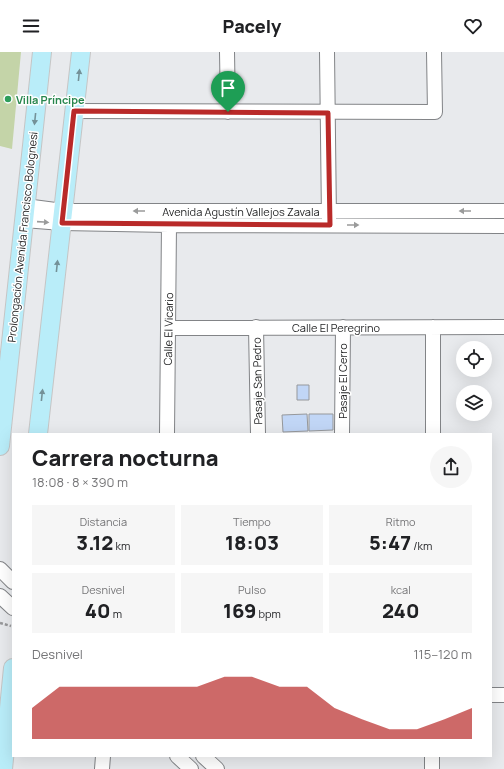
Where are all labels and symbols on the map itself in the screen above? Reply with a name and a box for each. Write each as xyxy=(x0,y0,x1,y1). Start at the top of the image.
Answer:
one-way arrow xyxy=(75,69,82,81)
pin xyxy=(211,71,245,112)
place label: Villa Príncipe xyxy=(16,92,85,107)
marker: Villa Príncipe xyxy=(3,94,13,104)
one-way arrow xyxy=(31,113,38,125)
street label: Prolongación Avenida Francisco Bolognesi xyxy=(3,131,41,343)
street label: Avenida Agustín Vallejos Zavala xyxy=(162,204,320,219)
one-way arrow xyxy=(132,208,145,214)
one-way arrow xyxy=(458,208,471,214)
one-way arrow xyxy=(37,218,49,225)
one-way arrow xyxy=(347,222,360,228)
one-way arrow xyxy=(54,260,60,272)
street label: Calle El Vicario xyxy=(160,292,176,366)
street label: Calle El Peregrino xyxy=(292,320,381,335)
street label: Pasaje San Pedro xyxy=(249,337,265,425)
street label: Pasaje El Cerro xyxy=(335,343,350,419)
one-way arrow xyxy=(39,389,46,401)

